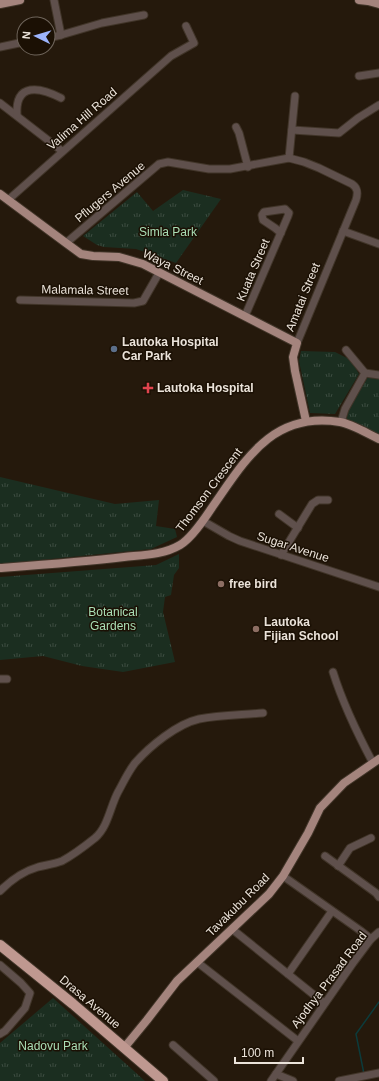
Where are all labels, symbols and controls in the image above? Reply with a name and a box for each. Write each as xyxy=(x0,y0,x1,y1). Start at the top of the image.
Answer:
north arrow xyxy=(16,16,56,56)
text: N xyxy=(20,31,32,40)
street label: Valima Hill Road xyxy=(44,85,120,153)
street label: Pflugers Avenue xyxy=(72,158,148,225)
park label: Simla Park xyxy=(139,225,198,239)
street label: Kuata Street xyxy=(234,236,273,303)
street label: Waya Street xyxy=(140,246,206,288)
street label: Amatai Street xyxy=(283,260,323,333)
street label: Malamala Street xyxy=(41,282,129,298)
place label: Lautoka Hospital Car Park xyxy=(122,335,219,363)
marker: Lautoka Hospital Car Park xyxy=(109,344,119,354)
place label: Lautoka Hospital xyxy=(157,381,254,395)
marker: Lautoka Hospital xyxy=(142,382,154,394)
street label: Thomson Crescent xyxy=(173,445,245,535)
street label: Sugar Avenue xyxy=(255,529,331,565)
place label: free bird xyxy=(229,577,277,591)
marker: free bird xyxy=(216,579,226,589)
park label: Botanical Gardens xyxy=(88,605,138,633)
place label: Lautoka Fijian School xyxy=(264,615,339,643)
marker: Lautoka Fijian School xyxy=(251,624,261,634)
street label: Tavakubu Road xyxy=(204,871,272,939)
street label: Ajodhya Prasad Road xyxy=(288,929,370,1031)
street label: Drasa Avenue xyxy=(57,972,124,1032)
park label: Nadovu Park xyxy=(18,1039,89,1053)
scale bar xyxy=(235,1039,303,1065)
text: 100 m xyxy=(241,1046,274,1060)

